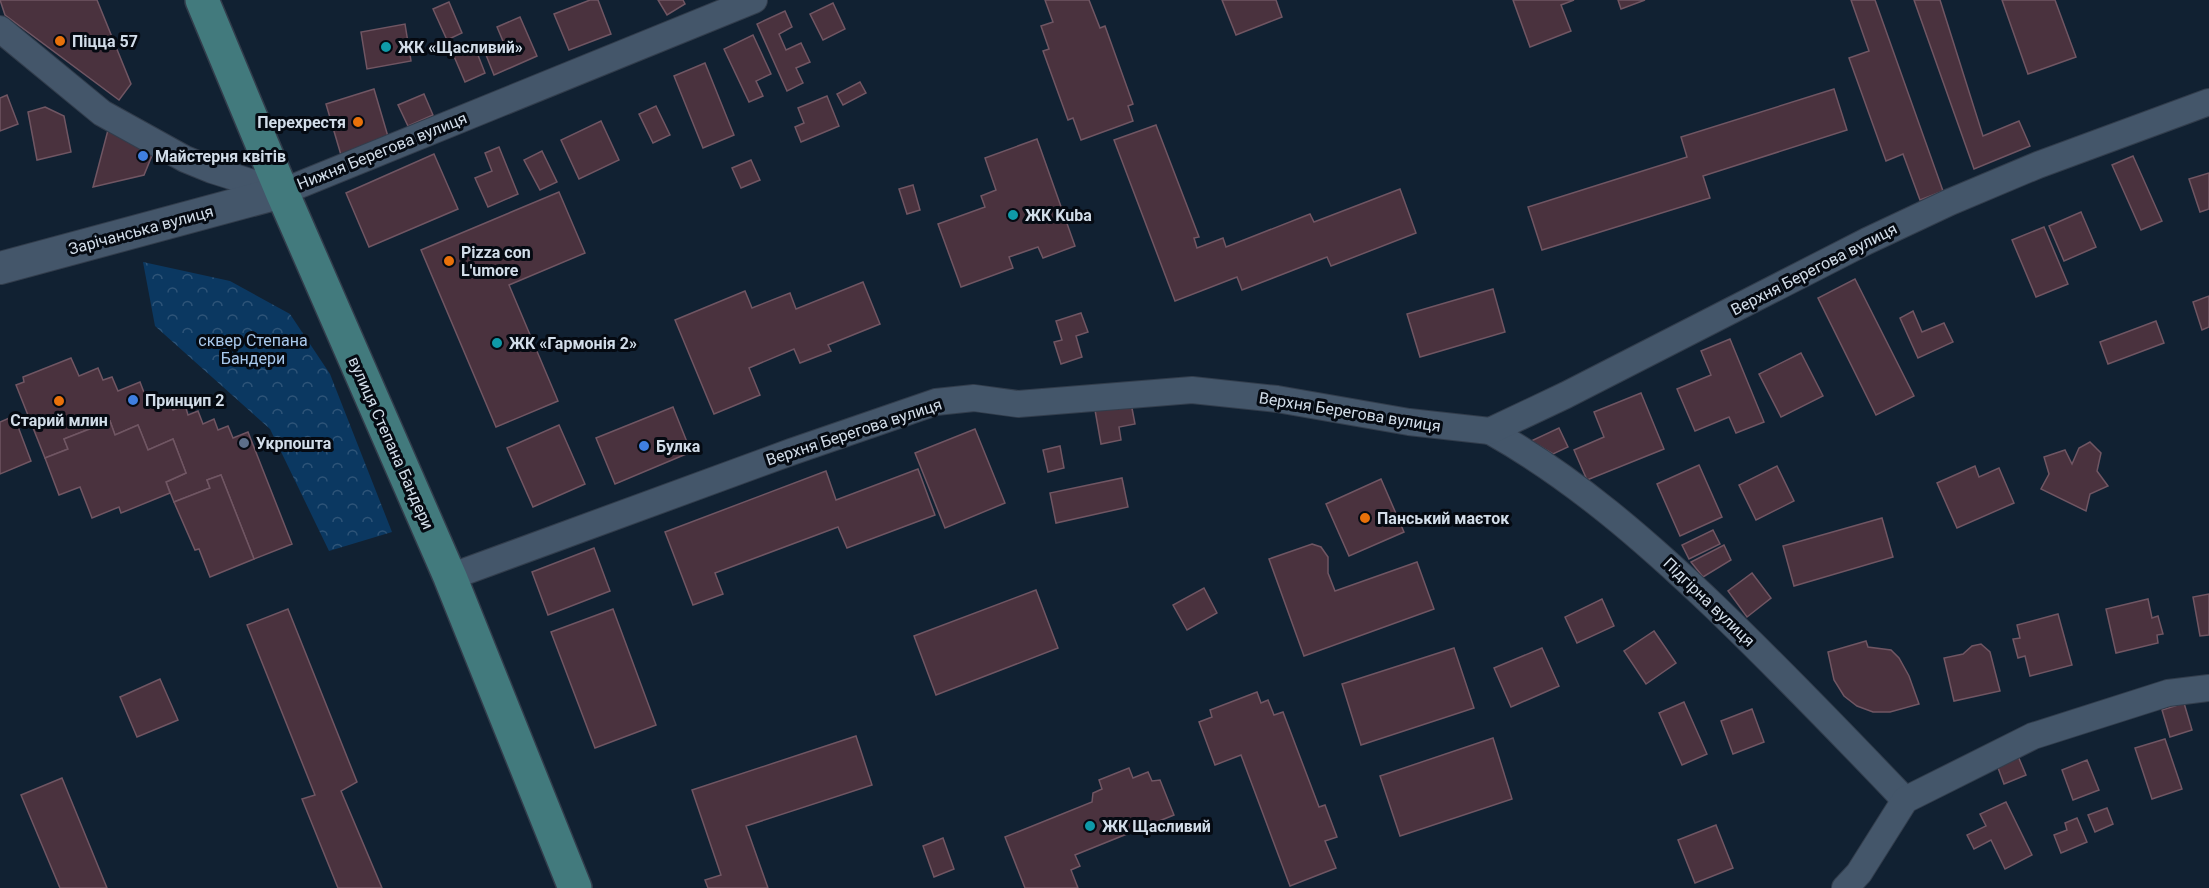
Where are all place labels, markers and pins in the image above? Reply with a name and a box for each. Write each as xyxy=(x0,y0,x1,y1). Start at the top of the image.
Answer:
place label: Піцца 57 xyxy=(72,32,138,51)
marker: Піцца 57 xyxy=(53,34,67,48)
place label: ЖК «Щасливий» xyxy=(398,38,523,57)
marker: ЖК «Щасливий» xyxy=(379,40,393,54)
place label: Перехрестя xyxy=(257,113,346,132)
marker: Перехрестя xyxy=(351,115,365,129)
place label: Майстерня квітів xyxy=(155,147,286,166)
marker: Майстерня квітів xyxy=(136,149,150,163)
place label: ЖК Kuba xyxy=(1025,206,1092,225)
marker: ЖК Kuba xyxy=(1006,208,1020,222)
place label: Pizza con L'umore xyxy=(461,243,531,280)
marker: Pizza con L'umore xyxy=(442,254,456,268)
place label: ЖК «Гармонія 2» xyxy=(509,334,637,353)
marker: ЖК «Гармонія 2» xyxy=(490,336,504,350)
place label: Принцип 2 xyxy=(145,391,224,410)
marker: Принцип 2 xyxy=(126,393,140,407)
marker: Старий млин xyxy=(52,394,66,408)
place label: Старий млин xyxy=(10,411,108,430)
place label: Укрпошта xyxy=(256,434,332,453)
marker: Укрпошта xyxy=(237,436,251,450)
place label: Булка xyxy=(656,437,701,456)
marker: Булка xyxy=(637,439,651,453)
place label: Панський маєток xyxy=(1377,509,1510,528)
marker: Панський маєток xyxy=(1358,511,1372,525)
place label: ЖК Щасливий xyxy=(1102,817,1211,836)
marker: ЖК Щасливий xyxy=(1083,819,1097,833)

